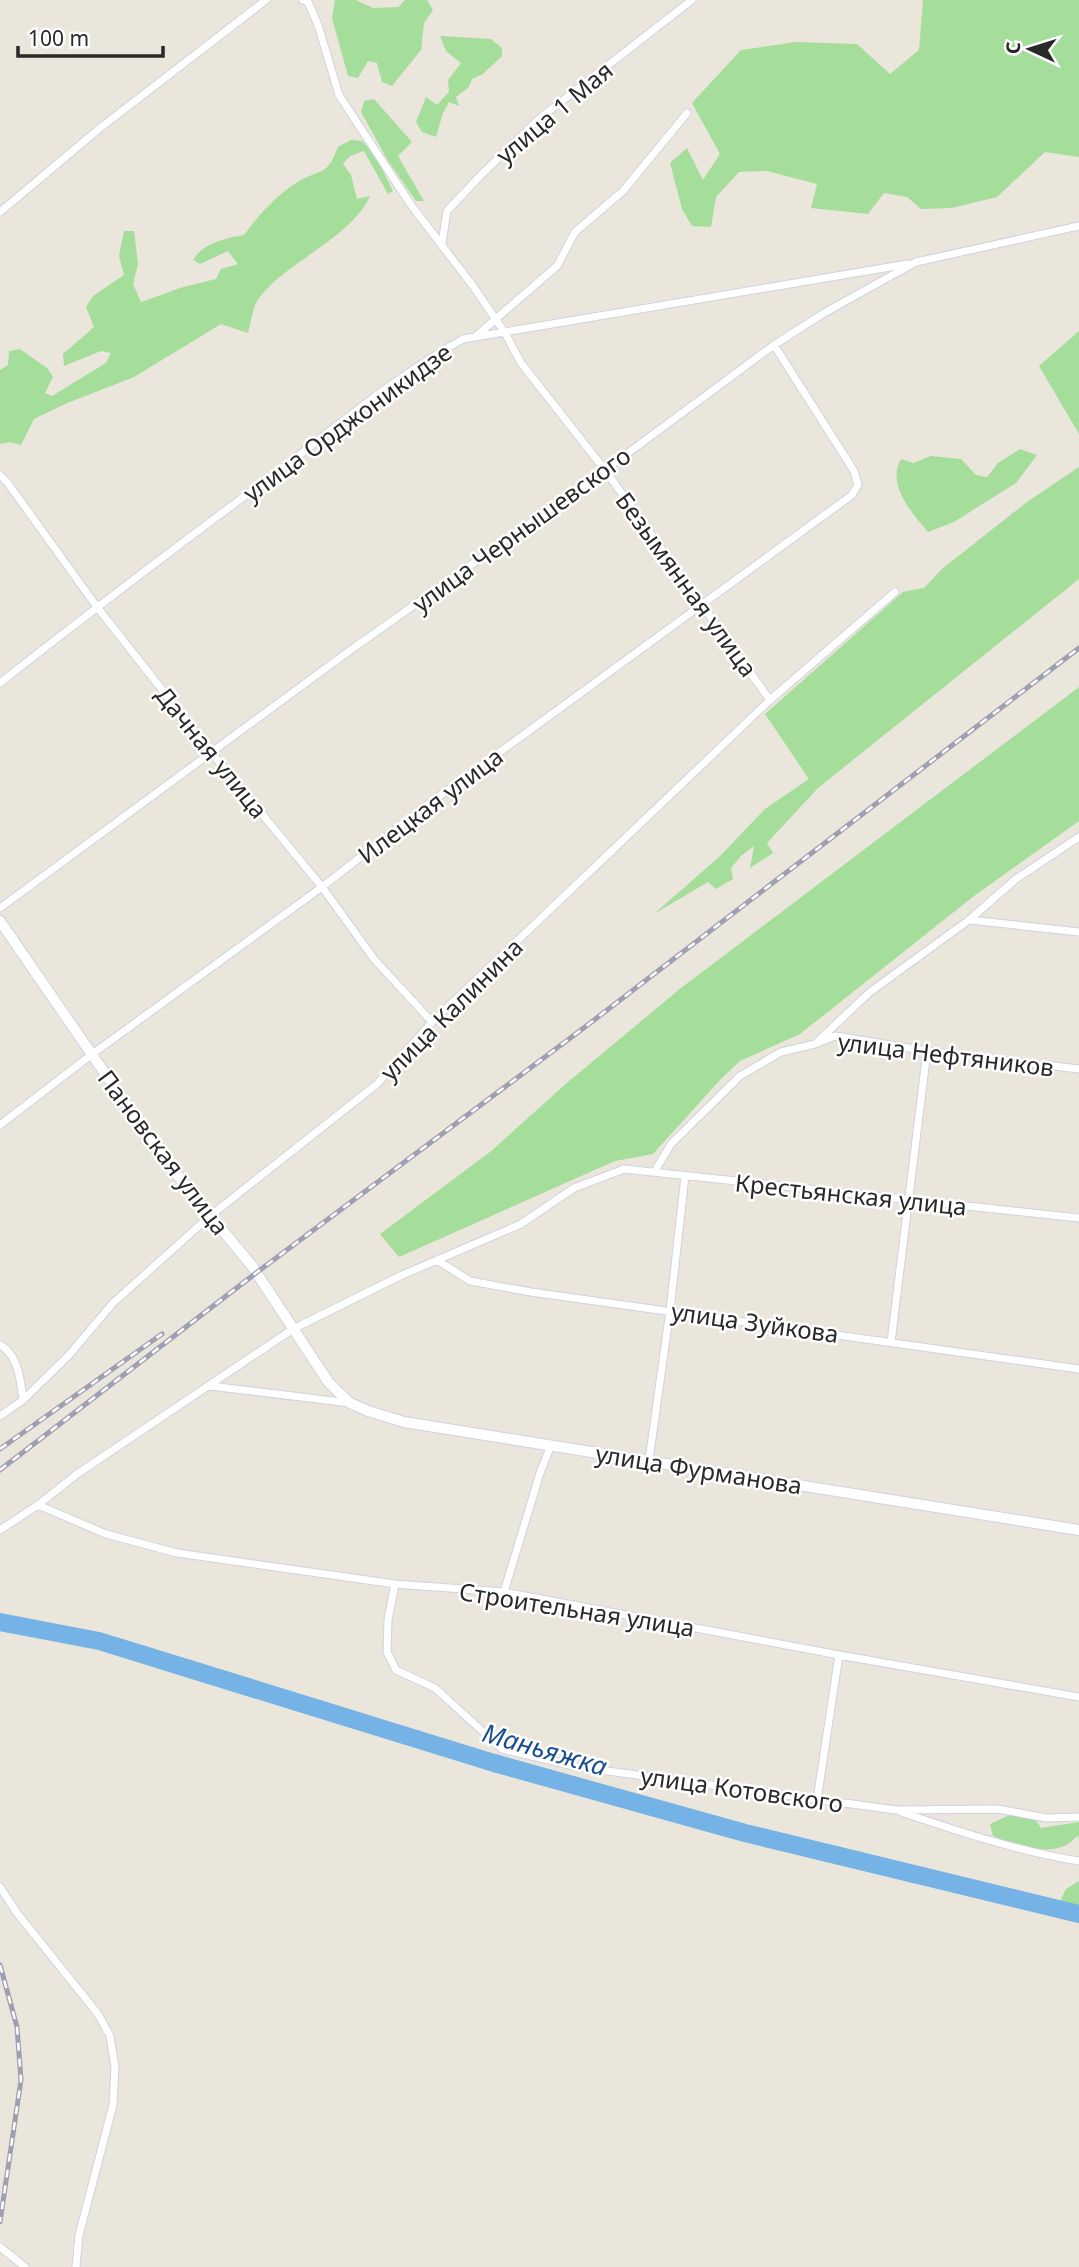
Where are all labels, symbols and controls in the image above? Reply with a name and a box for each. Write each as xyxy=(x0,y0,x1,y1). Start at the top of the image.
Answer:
scale bar xyxy=(18,14,163,58)
north arrow xyxy=(995,14,1065,84)
text: 100 m xyxy=(28,24,89,52)
text: С xyxy=(1000,41,1026,55)
street label: улица 1 Мая xyxy=(489,53,619,171)
street label: улица Орджоникидзе xyxy=(236,335,458,509)
street label: улица Чернышевского xyxy=(405,439,637,619)
street label: Безымянная улица xyxy=(609,485,765,683)
street label: Дачная улица xyxy=(148,679,276,825)
street label: Илецкая улица xyxy=(351,739,509,871)
street label: улица Калинина xyxy=(372,930,530,1088)
street label: улица Нефтяников xyxy=(836,1024,1056,1084)
street label: Пановская улица xyxy=(91,1063,237,1241)
street label: Крестьянская улица xyxy=(734,1165,968,1223)
street label: улица Зуйкова xyxy=(669,1294,841,1350)
street label: улица Фурманова xyxy=(594,1436,804,1502)
street label: Строительная улица xyxy=(457,1574,697,1644)
water label: Маньяжка xyxy=(478,1714,612,1784)
street label: улица Котовского xyxy=(638,1758,846,1820)

